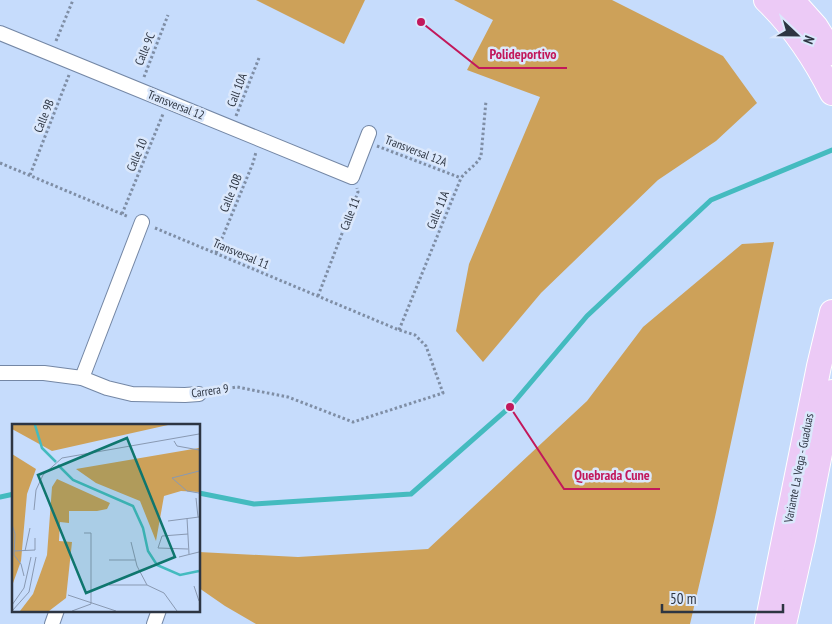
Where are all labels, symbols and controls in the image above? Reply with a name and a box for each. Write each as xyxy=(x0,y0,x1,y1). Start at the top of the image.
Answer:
north arrow xyxy=(772,10,822,60)
street label: Calle 9C xyxy=(131,30,158,67)
text: N xyxy=(799,33,819,47)
callout: Polideportivo xyxy=(479,39,567,68)
text: Polideportivo xyxy=(489,45,557,63)
street label: Call 10A xyxy=(223,71,250,109)
street label: Transversal 12 xyxy=(146,86,207,123)
street label: Calle 9B xyxy=(30,97,57,135)
street label: Transversal 12A xyxy=(383,132,450,169)
street label: Calle 10 xyxy=(123,136,150,173)
street label: Calle 10B xyxy=(216,171,245,214)
street label: Calle 11A xyxy=(423,188,452,231)
street label: Calle 11 xyxy=(336,195,363,232)
street label: Transversal 11 xyxy=(211,235,272,272)
street label: Carrera 9 xyxy=(190,380,230,401)
street label: Variante La Vega - Guaduas xyxy=(780,412,816,525)
inset map xyxy=(12,424,200,612)
callout: Quebrada Cune xyxy=(564,460,660,489)
text: Quebrada Cune xyxy=(574,466,650,484)
scale bar xyxy=(662,582,783,614)
text: 50 m xyxy=(670,589,696,608)

